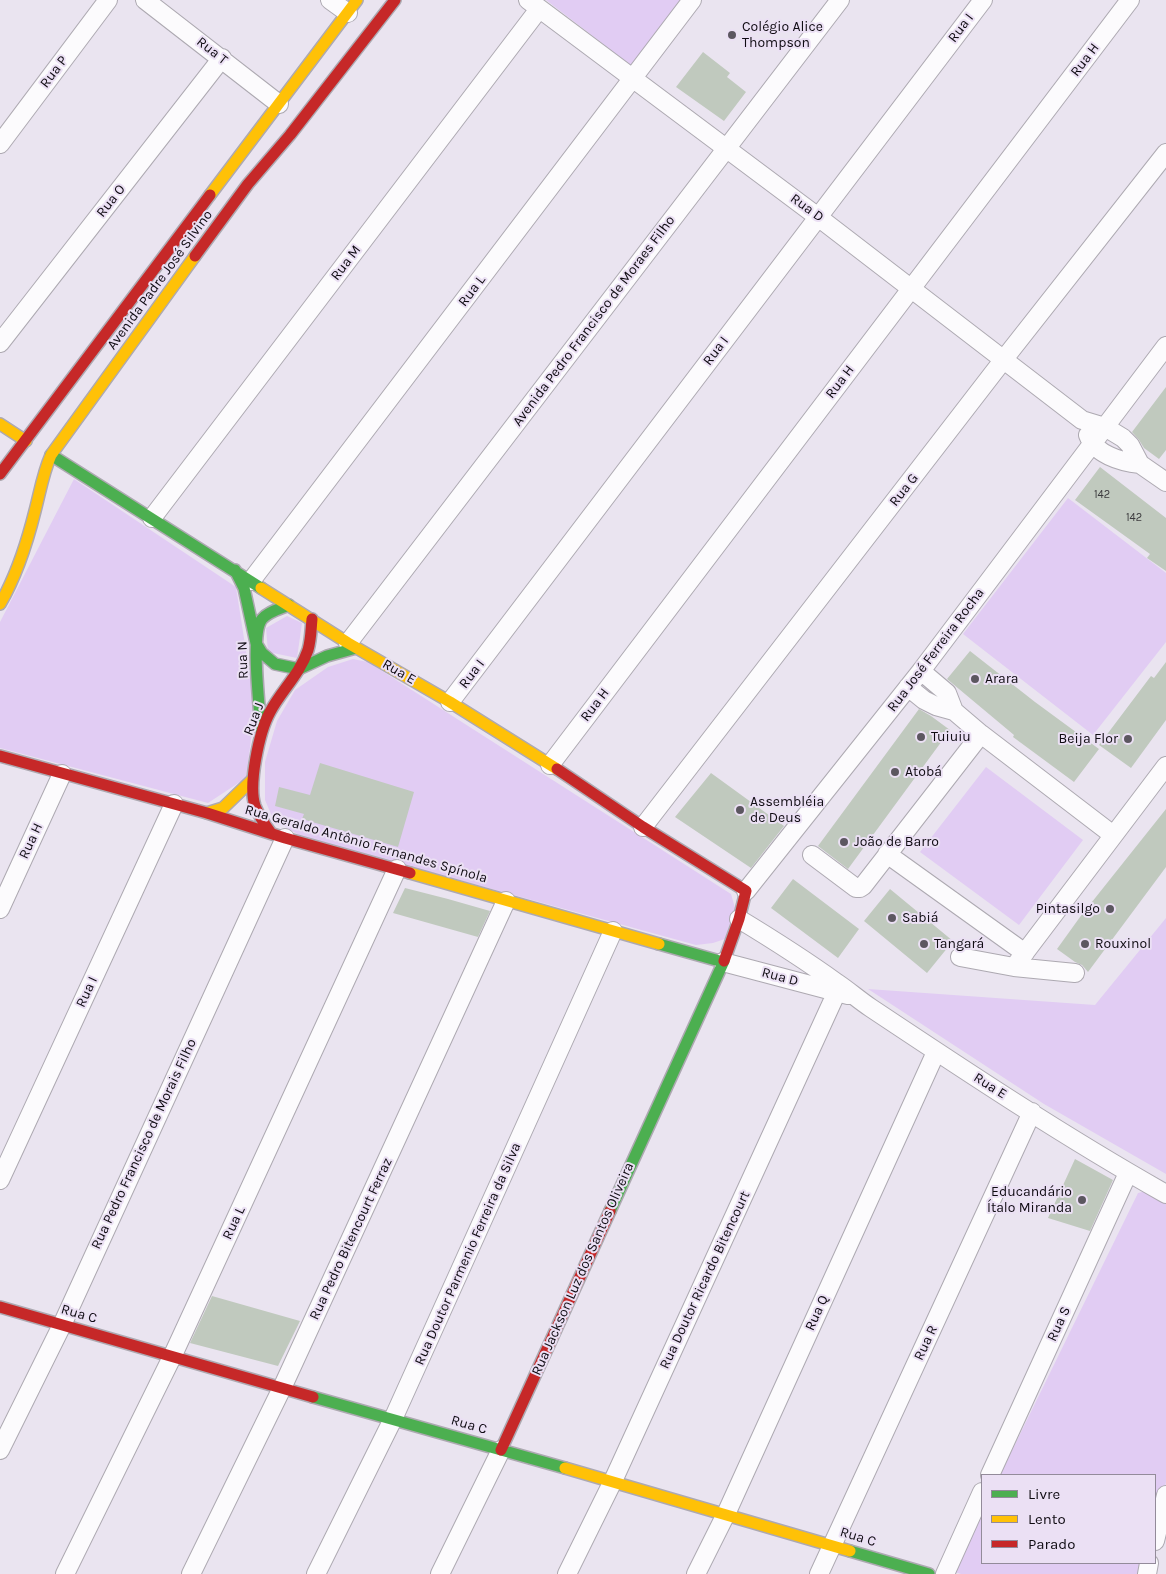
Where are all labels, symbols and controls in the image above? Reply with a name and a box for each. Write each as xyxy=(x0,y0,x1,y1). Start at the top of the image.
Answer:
street label: Rua I xyxy=(945,10,977,46)
place label: Colégio Alice Thompson xyxy=(742,19,823,52)
marker: Colégio Alice Thompson xyxy=(726,29,738,41)
street label: Rua T xyxy=(193,34,231,68)
street label: Rua H xyxy=(1067,40,1103,80)
street label: Rua P xyxy=(37,53,71,91)
street label: Rua O xyxy=(93,181,129,221)
street label: Rua D xyxy=(787,190,827,226)
street label: Avenida Padre José Silvino xyxy=(104,207,216,353)
street label: Avenida Pedro Francisco de Moraes Filho xyxy=(509,212,679,430)
street label: Rua M xyxy=(327,242,365,284)
street label: Rua L xyxy=(455,272,489,310)
street label: Rua I xyxy=(700,333,732,369)
street label: Rua H xyxy=(822,362,858,402)
street label: Rua G xyxy=(886,470,922,510)
house number: 142 xyxy=(1094,488,1110,502)
house number: 142 xyxy=(1126,511,1142,525)
street label: Rua José Ferreira Rocha xyxy=(884,585,988,715)
street label: Rua N xyxy=(234,641,252,679)
street label: Rua E xyxy=(379,656,419,688)
street label: Rua I xyxy=(456,656,488,692)
place label: Arara xyxy=(985,671,1019,687)
marker: Arara xyxy=(969,673,981,685)
street label: Rua H xyxy=(577,685,613,725)
street label: Rua J xyxy=(240,700,268,738)
place label: Tuiuiu xyxy=(931,729,971,745)
marker: Tuiuiu xyxy=(915,731,927,743)
place label: Beija Flor xyxy=(1059,731,1118,747)
marker: Beija Flor xyxy=(1122,733,1134,745)
place label: Atobá xyxy=(905,764,942,780)
marker: Atobá xyxy=(889,766,901,778)
place label: Assembléia de Deus xyxy=(750,794,824,826)
street label: Rua Geraldo Antônio Fernandes Spínola xyxy=(243,801,489,887)
marker: Assembléia de Deus xyxy=(734,804,746,816)
street label: Rua H xyxy=(15,820,47,862)
place label: João de Barro xyxy=(854,834,939,850)
marker: João de Barro xyxy=(838,836,850,848)
place label: Pintasilgo xyxy=(1036,901,1100,917)
marker: Pintasilgo xyxy=(1104,903,1116,915)
place label: Sabiá xyxy=(902,910,938,926)
marker: Sabiá xyxy=(886,912,898,924)
place label: Tangará xyxy=(934,936,984,952)
place label: Rouxinol xyxy=(1095,936,1151,952)
marker: Tangará xyxy=(918,938,930,950)
marker: Rouxinol xyxy=(1079,938,1091,950)
street label: Rua D xyxy=(760,964,800,990)
street label: Rua I xyxy=(73,974,101,1010)
street label: Rua Pedro Francisco de Morais Filho xyxy=(88,1036,200,1252)
street label: Rua E xyxy=(970,1069,1010,1103)
street label: Rua Doutor Parmenio Ferreira da Silva xyxy=(411,1140,525,1368)
street label: Rua Pedro Bitencourt Ferraz xyxy=(306,1155,396,1323)
street label: Rua Jackson Luz dos Santos Oliveira xyxy=(528,1160,638,1378)
place label: Educandário Ítalo Miranda xyxy=(987,1184,1072,1216)
street label: Rua Doutor Ricardo Bitencourt xyxy=(656,1188,754,1372)
marker: Educandário Ítalo Miranda xyxy=(1076,1194,1088,1206)
street label: Rua L xyxy=(219,1204,249,1242)
street label: Rua Q xyxy=(802,1293,832,1333)
street label: Rua C xyxy=(59,1301,99,1327)
street label: Rua S xyxy=(1044,1304,1074,1344)
street label: Rua R xyxy=(911,1323,941,1363)
street label: Rua C xyxy=(449,1412,489,1438)
legend xyxy=(981,1474,1156,1564)
text: Livre xyxy=(1028,1485,1060,1503)
text: Lento xyxy=(1028,1510,1066,1528)
street label: Rua C xyxy=(838,1524,878,1550)
text: Parado xyxy=(1028,1535,1075,1553)

